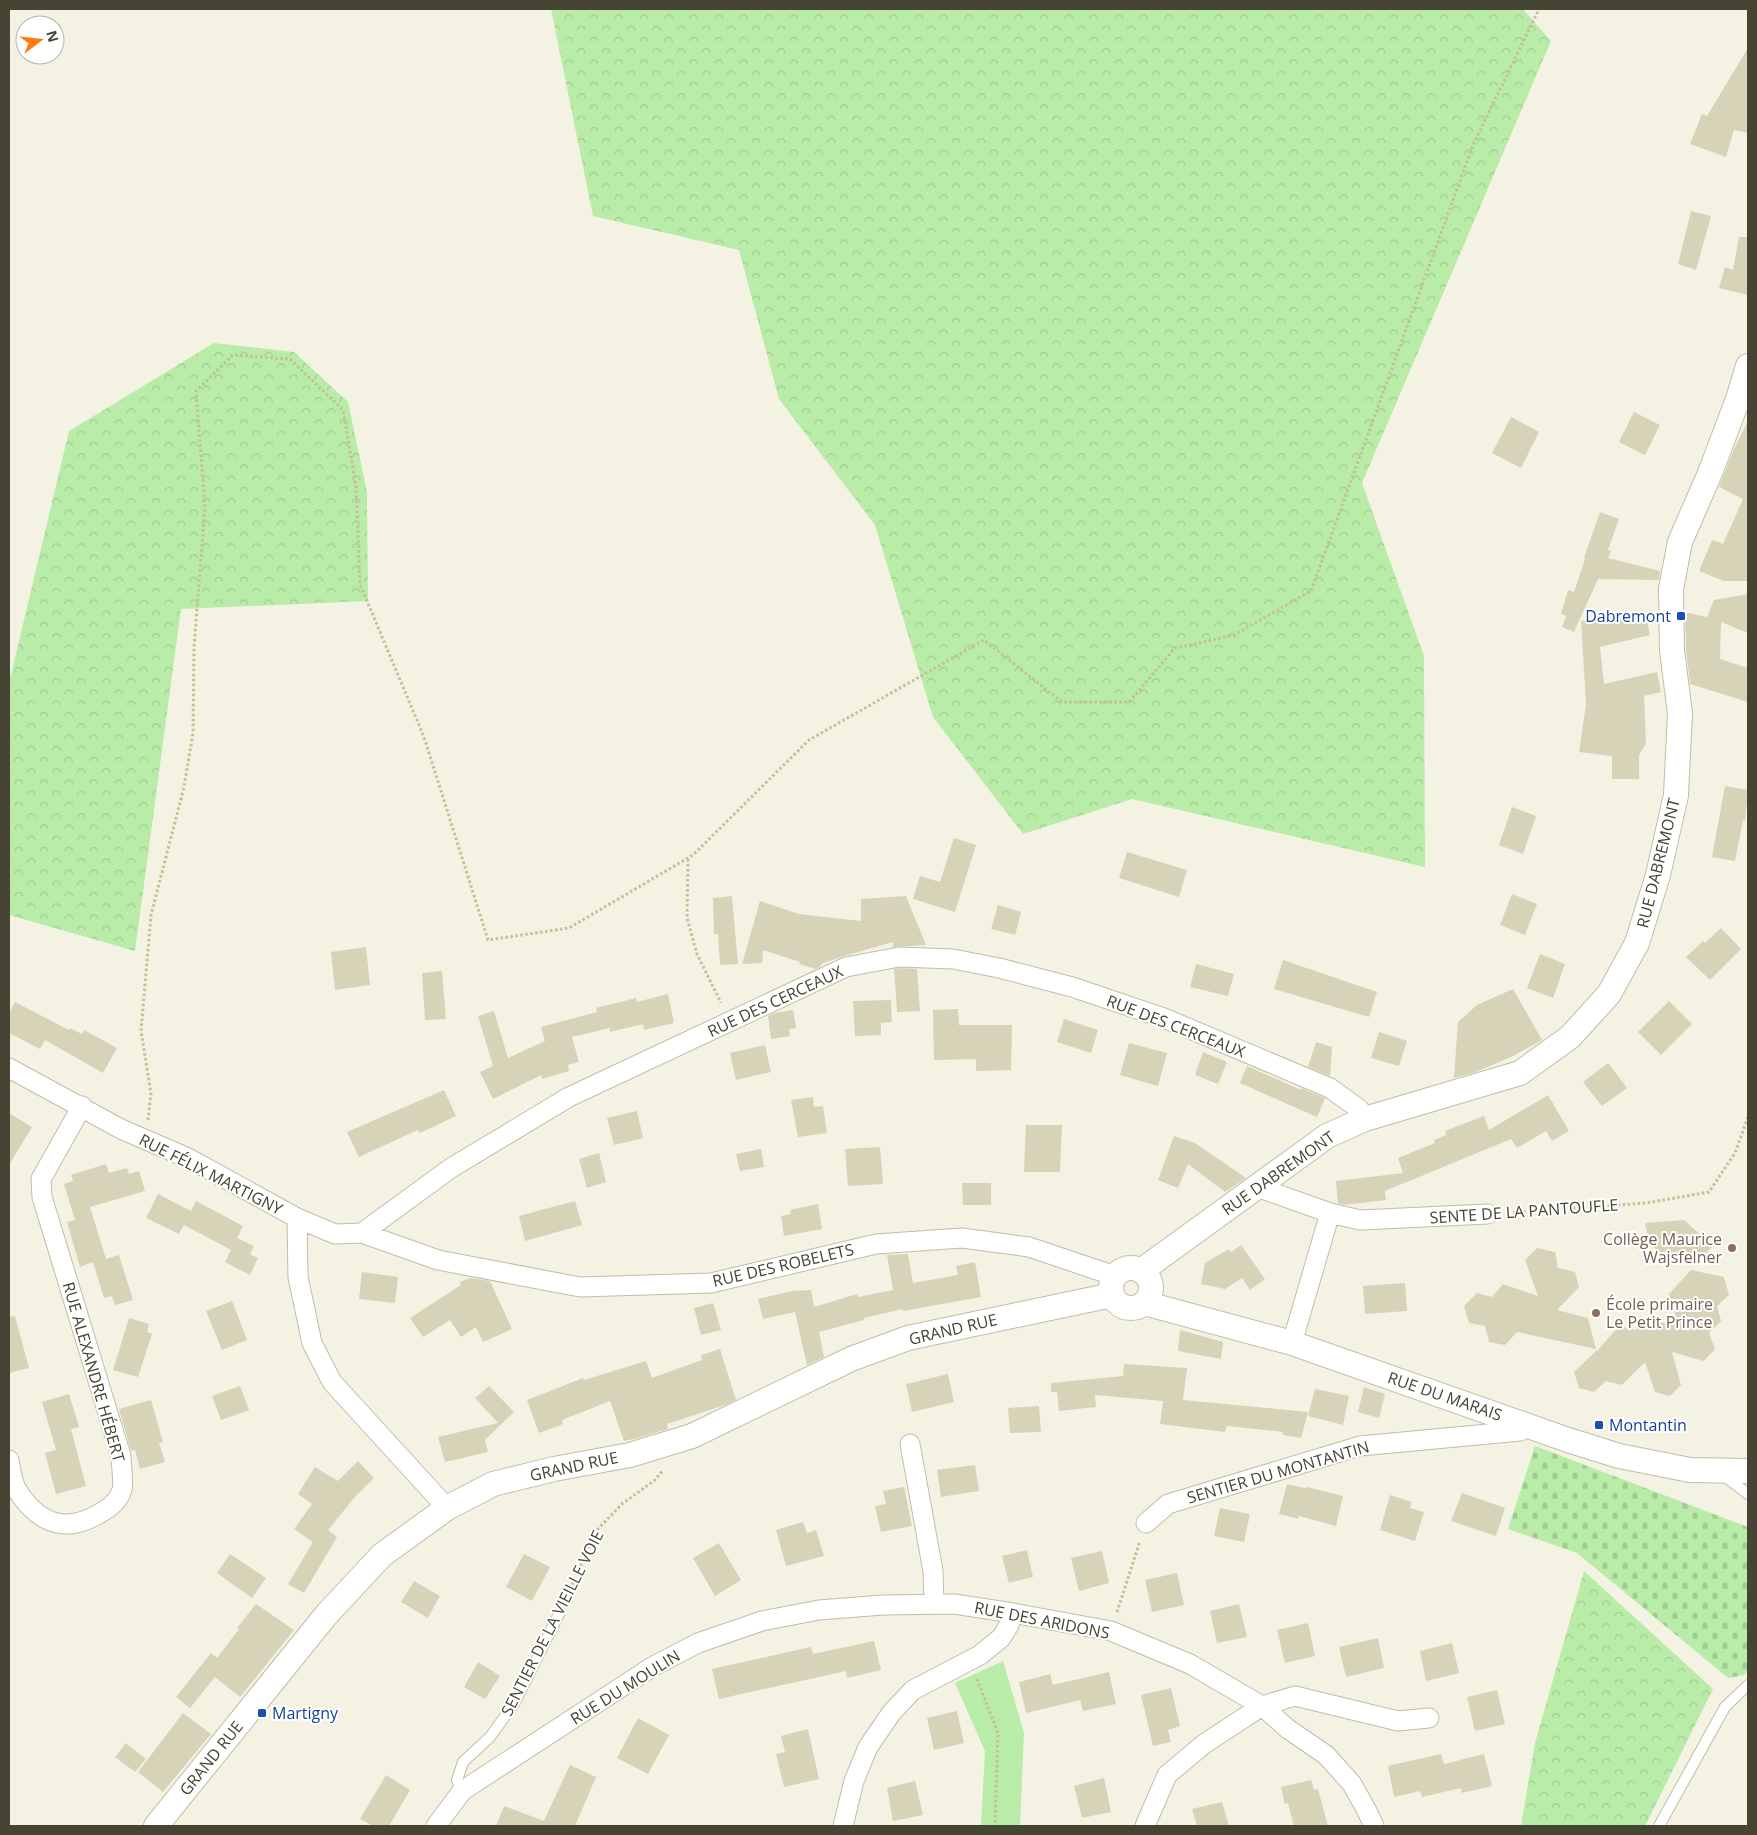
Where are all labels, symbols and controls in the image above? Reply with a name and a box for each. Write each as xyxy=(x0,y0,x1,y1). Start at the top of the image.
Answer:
north arrow xyxy=(15,15,65,65)
text: N xyxy=(42,28,64,44)
place label: Dabremont xyxy=(1585,605,1671,627)
marker: Dabremont xyxy=(1675,610,1687,622)
street label: RUE DABREMONT xyxy=(1631,796,1685,930)
street label: RUE DES CERCEAUX xyxy=(704,960,847,1042)
street label: RUE DES CERCEAUX xyxy=(1104,989,1249,1063)
street label: RUE DABREMONT xyxy=(1217,1126,1339,1220)
street label: RUE FÉLIX MARTIGNY xyxy=(136,1128,287,1220)
street label: SENTE DE LA PANTOUFLE xyxy=(1429,1193,1619,1229)
place label: Collège Maurice Wajsfelner xyxy=(1603,1228,1722,1268)
street label: RUE DES ROBELETS xyxy=(710,1238,856,1292)
marker: Collège Maurice Wajsfelner xyxy=(1726,1242,1738,1254)
street label: RUE ALEXANDRE HÉBERT xyxy=(58,1279,130,1465)
place label: École primaire Le Petit Prince xyxy=(1606,1293,1713,1333)
marker: École primaire Le Petit Prince xyxy=(1590,1307,1602,1319)
street label: GRAND RUE xyxy=(907,1308,999,1350)
street label: RUE DU MARAIS xyxy=(1385,1366,1505,1426)
place label: Montantin xyxy=(1609,1414,1687,1436)
marker: Montantin xyxy=(1593,1419,1605,1431)
street label: SENTIER DU MONTANTIN xyxy=(1184,1435,1372,1509)
street label: GRAND RUE xyxy=(528,1446,620,1486)
street label: SENTIER DE LA VIEILLE VOIE xyxy=(496,1526,608,1720)
street label: RUE DES ARIDONS xyxy=(972,1596,1112,1644)
street label: RUE DU MOULIN xyxy=(566,1644,684,1730)
place label: Martigny xyxy=(272,1702,339,1724)
marker: Martigny xyxy=(256,1707,268,1719)
street label: GRAND RUE xyxy=(174,1716,248,1800)

